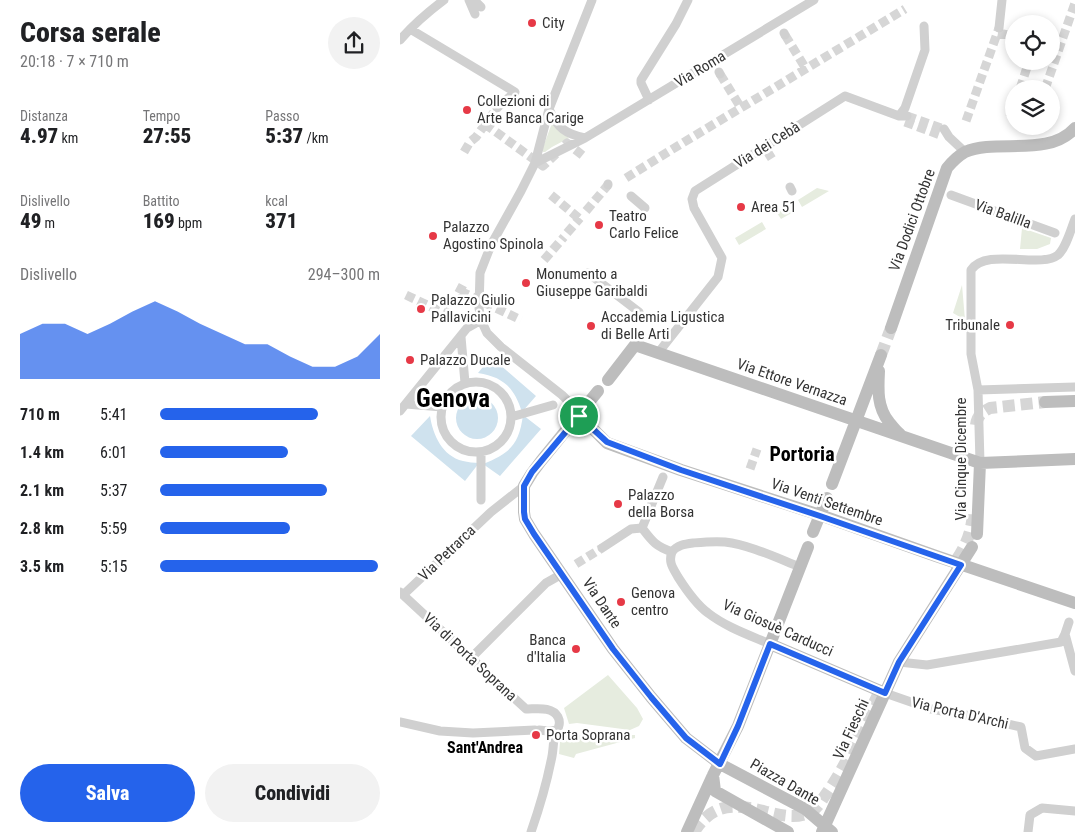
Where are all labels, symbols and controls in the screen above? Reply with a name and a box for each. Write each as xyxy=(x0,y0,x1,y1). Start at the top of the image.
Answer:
place label: City xyxy=(542,14,565,32)
map controls xyxy=(1005,15,1060,135)
button: locate xyxy=(1005,15,1060,70)
text: Corsa serale xyxy=(20,16,161,49)
button: share xyxy=(328,17,380,69)
marker: City xyxy=(526,17,538,29)
street label: Via Roma xyxy=(671,47,729,91)
text: 20:18 · 7 × 710 m xyxy=(20,52,129,71)
button: layers xyxy=(1005,80,1060,135)
place label: Collezioni di Arte Banca Carige xyxy=(477,92,584,127)
marker: Collezioni di Arte Banca Carige xyxy=(461,104,473,116)
text: Distanza xyxy=(20,108,68,124)
text: Tempo xyxy=(143,108,180,124)
text: Passo xyxy=(265,108,300,124)
street label: Via dei Cebà xyxy=(731,118,803,172)
text: 4.97 xyxy=(20,124,58,148)
text: 27:55 xyxy=(143,124,191,148)
text: 5:37 xyxy=(265,124,303,148)
text: km xyxy=(58,130,78,146)
text: /km xyxy=(303,130,329,146)
street label: Via Dodici Ottobre xyxy=(885,166,939,274)
text: Dislivello xyxy=(20,193,70,209)
text: Battito xyxy=(143,193,180,209)
text: kcal xyxy=(265,193,288,209)
street label: Via Balilla xyxy=(972,195,1034,233)
place label: Area 51 xyxy=(751,198,797,216)
marker: Area 51 xyxy=(735,201,747,213)
place label: Teatro Carlo Felice xyxy=(609,207,679,242)
text: 49 xyxy=(20,209,41,233)
text: 169 xyxy=(143,209,175,233)
text: 371 xyxy=(265,209,297,233)
text: m xyxy=(41,215,55,231)
text: bpm xyxy=(175,215,202,231)
place label: Palazzo Agostino Spinola xyxy=(443,218,544,253)
marker: Teatro Carlo Felice xyxy=(593,219,605,231)
marker: Palazzo Agostino Spinola xyxy=(427,230,439,242)
text: Dislivello xyxy=(20,265,77,284)
text: 294–300 m xyxy=(308,265,380,284)
place label: Monumento a Giuseppe Garibaldi xyxy=(536,265,648,300)
marker: Monumento a Giuseppe Garibaldi xyxy=(520,277,532,289)
place label: Palazzo Giulio Pallavicini xyxy=(431,291,515,326)
marker: Palazzo Giulio Pallavicini xyxy=(415,303,427,315)
place label: Accademia Ligustica di Belle Arti xyxy=(601,308,725,343)
place label: Tribunale xyxy=(945,316,1000,334)
marker: Tribunale xyxy=(1004,319,1016,331)
marker: Accademia Ligustica di Belle Arti xyxy=(585,320,597,332)
place label: Palazzo Ducale xyxy=(420,351,510,369)
marker: Palazzo Ducale xyxy=(404,354,416,366)
street label: Via Ettore Vernazza xyxy=(734,355,850,409)
district label: Genova xyxy=(416,384,490,413)
pin xyxy=(558,395,600,437)
street label: Via Cinque Dicembre xyxy=(952,397,970,521)
icon: arrive xyxy=(565,402,593,430)
text: 710 m xyxy=(20,405,60,424)
text: 5:41 xyxy=(100,405,127,424)
district label: Portoria xyxy=(769,442,835,466)
text: 1.4 km xyxy=(20,443,64,462)
text: 6:01 xyxy=(100,443,127,462)
street label: Via Venti Settembre xyxy=(769,474,885,530)
text: 2.1 km xyxy=(20,481,64,500)
text: 5:37 xyxy=(100,481,127,500)
place label: Palazzo della Borsa xyxy=(628,486,694,521)
marker: Palazzo della Borsa xyxy=(612,498,624,510)
text: 2.8 km xyxy=(20,519,64,538)
text: 5:59 xyxy=(100,519,127,538)
street label: Via Petrarca xyxy=(415,521,479,585)
text: 3.5 km xyxy=(20,557,64,576)
text: 5:15 xyxy=(100,557,127,576)
street label: Via Dante xyxy=(579,574,625,632)
place label: Genova centro xyxy=(631,584,675,619)
marker: Genova centro xyxy=(615,596,627,608)
street label: Via Giosuè Carducci xyxy=(720,596,836,660)
street label: Via di Porta Soprana xyxy=(420,609,520,705)
place label: Banca d'Italia xyxy=(526,631,566,666)
marker: Banca d'Italia xyxy=(570,643,582,655)
street label: Via Porta D'Archi xyxy=(910,693,1010,733)
street label: Via Fieschi xyxy=(829,696,873,762)
place label: Porta Soprana xyxy=(546,726,630,744)
marker: Porta Soprana xyxy=(530,729,542,741)
district label: Sant'Andrea xyxy=(447,738,523,757)
street label: Piazza Dante xyxy=(747,755,823,809)
button: Salva xyxy=(20,764,195,822)
button: Condividi xyxy=(205,764,380,822)

